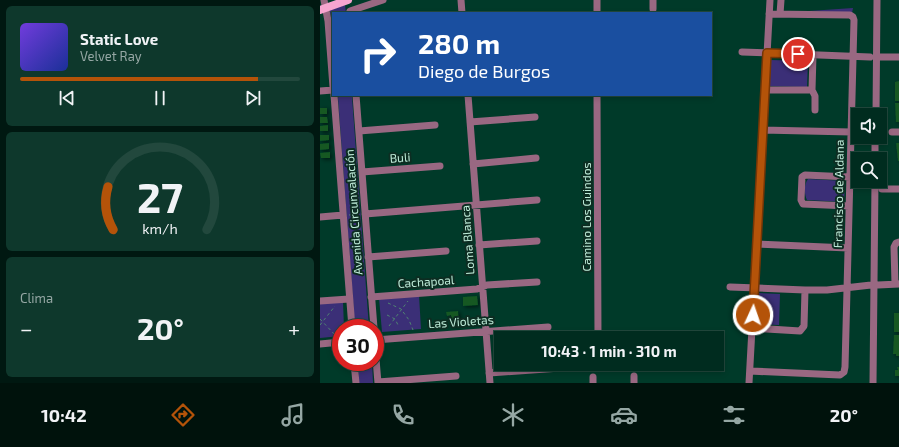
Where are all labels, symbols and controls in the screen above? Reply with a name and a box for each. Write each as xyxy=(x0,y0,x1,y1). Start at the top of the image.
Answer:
text: 280 m xyxy=(418,26,500,60)
icon: right xyxy=(352,28,404,80)
text: Static Love xyxy=(80,30,158,48)
pin xyxy=(781,37,815,71)
icon: arrive xyxy=(787,43,809,65)
text: Velvet Ray xyxy=(80,48,142,64)
text: Diego de Burgos xyxy=(418,60,550,82)
icon: previous xyxy=(56,87,78,109)
icon: pause xyxy=(149,87,171,109)
icon: next xyxy=(242,87,264,109)
map controls xyxy=(851,108,887,188)
button: sound xyxy=(851,108,887,144)
street label: Francisco de Aldana xyxy=(830,140,846,248)
street label: Avenida Circunvalación xyxy=(342,149,364,275)
street label: Buli xyxy=(389,149,411,165)
button: search xyxy=(851,152,887,188)
street label: Camino Los Guindos xyxy=(579,162,593,272)
text: 27 xyxy=(137,170,183,220)
street label: Loma Blanca xyxy=(458,205,476,275)
text: km/h xyxy=(142,219,178,236)
street label: Cachapoal xyxy=(397,272,455,290)
text: Clima xyxy=(20,290,53,306)
position arrow xyxy=(732,294,774,336)
text: 20° xyxy=(137,310,184,346)
street label: Las Violetas xyxy=(428,312,494,330)
text: − xyxy=(20,315,33,341)
text: + xyxy=(288,315,300,341)
speed limit sign: 30 xyxy=(332,319,384,371)
text: 10:43 · 1 min · 310 m xyxy=(541,342,677,360)
icon: directions xyxy=(169,401,197,429)
icon: music xyxy=(279,401,307,429)
icon: phone xyxy=(389,401,417,429)
icon: climate xyxy=(499,401,527,429)
icon: car xyxy=(610,401,638,429)
icon: filters xyxy=(720,401,748,429)
text: 10:42 xyxy=(41,404,87,426)
text: 20° xyxy=(830,404,858,426)

